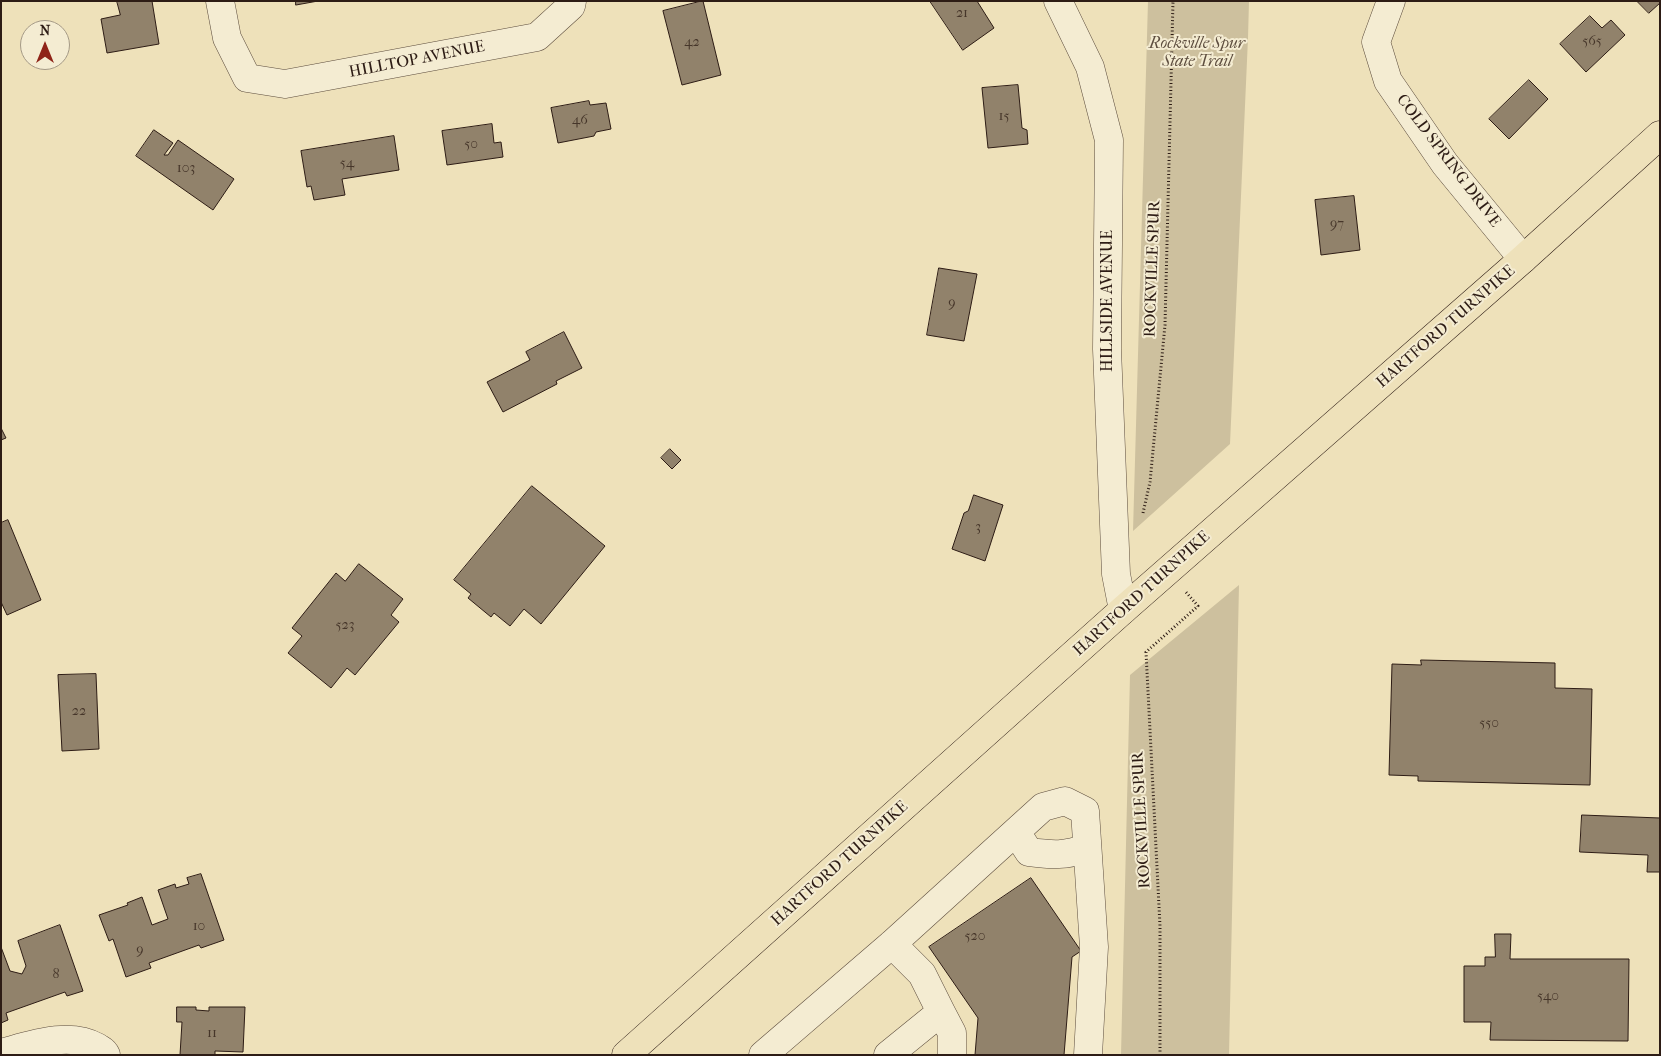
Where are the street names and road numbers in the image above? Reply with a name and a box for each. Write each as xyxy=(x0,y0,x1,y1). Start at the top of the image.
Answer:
street label: HILLTOP AVENUE xyxy=(348,37,486,83)
street label: COLD SPRING DRIVE xyxy=(1392,91,1504,231)
street label: ROCKVILLE SPUR xyxy=(1141,200,1165,338)
street label: HILLSIDE AVENUE xyxy=(1098,230,1118,372)
street label: HARTFORD TURNPIKE xyxy=(1373,262,1519,392)
street label: HARTFORD TURNPIKE xyxy=(1070,528,1214,660)
street label: ROCKVILLE SPUR xyxy=(1129,751,1155,889)
street label: HARTFORD TURNPIKE xyxy=(768,798,912,930)

